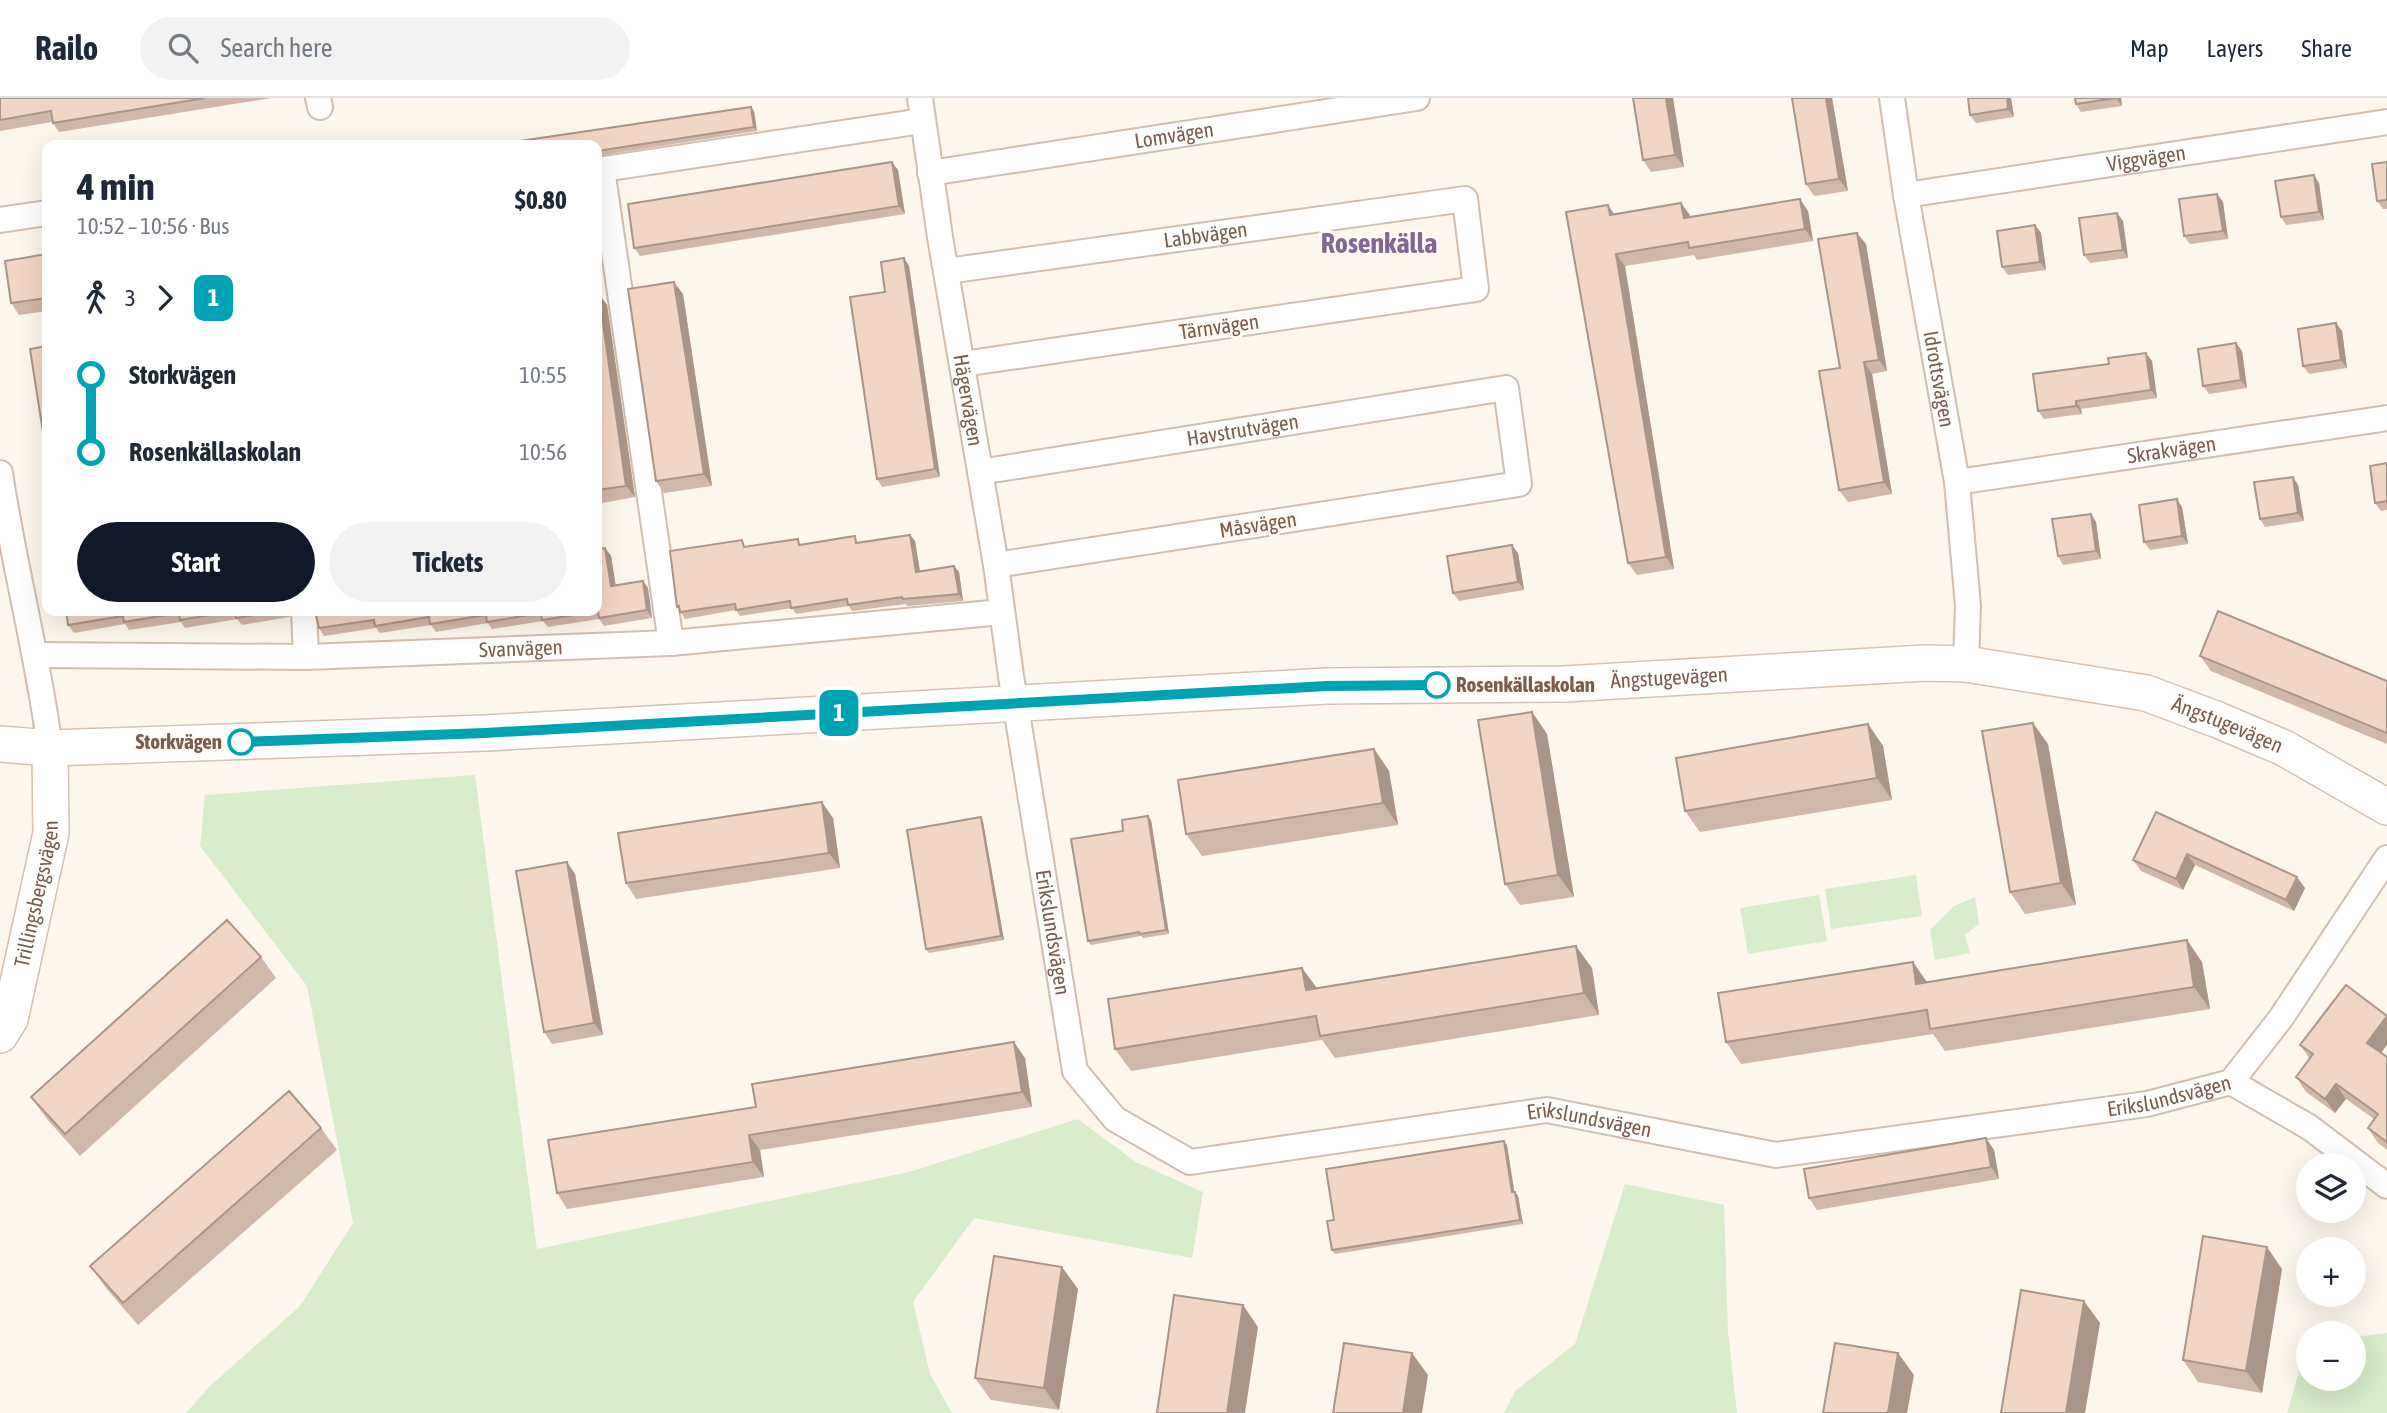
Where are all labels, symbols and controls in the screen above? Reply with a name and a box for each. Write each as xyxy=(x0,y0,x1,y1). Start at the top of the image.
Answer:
search box xyxy=(140,17,630,80)
text: Railo xyxy=(35,29,98,67)
icon: search xyxy=(164,29,202,67)
text: Search here xyxy=(220,33,333,63)
text: Map xyxy=(2130,35,2169,62)
text: Layers xyxy=(2207,35,2263,62)
text: Share xyxy=(2301,35,2352,62)
street label: Lomvägen xyxy=(1133,116,1215,152)
street label: Viggvägen xyxy=(2105,140,2187,175)
text: 4 min xyxy=(77,165,155,208)
text: $0.80 xyxy=(515,185,567,215)
text: 10:52 – 10:56 · Bus xyxy=(77,213,229,239)
street label: Labbvägen xyxy=(1162,216,1249,252)
district label: Rosenkälla xyxy=(1321,227,1437,259)
icon: walk xyxy=(77,279,115,317)
icon: forward xyxy=(146,279,184,317)
text: 1 xyxy=(208,284,219,311)
text: 3 xyxy=(125,285,136,311)
street label: Tärnvägen xyxy=(1177,309,1260,343)
street label: Idrottsvägen xyxy=(1919,329,1960,429)
street label: Hägervägen xyxy=(949,352,988,448)
text: Storkvägen xyxy=(129,360,236,390)
text: 10:55 xyxy=(519,362,567,388)
street label: Havstrutvägen xyxy=(1185,408,1300,450)
street label: Skrakvägen xyxy=(2125,431,2217,468)
text: Rosenkällaskolan xyxy=(129,437,301,467)
text: 10:56 xyxy=(519,439,567,465)
street label: Måsvägen xyxy=(1218,506,1298,542)
button: Start xyxy=(77,522,315,602)
button: Tickets xyxy=(329,522,567,602)
street label: Svanvägen xyxy=(479,634,563,661)
street label: Ängstugevägen xyxy=(1610,661,1728,692)
marker: Rosenkällaskolan xyxy=(1424,672,1450,698)
place label: Rosenkällaskolan xyxy=(1456,672,1595,696)
line badge: 1 xyxy=(816,690,862,736)
street label: Ängstugevägen xyxy=(2169,691,2287,757)
text: 1 xyxy=(833,699,845,726)
place label: Storkvägen xyxy=(136,729,222,753)
marker: Storkvägen xyxy=(228,729,254,755)
street label: Trillingsbergsvägen xyxy=(9,820,62,969)
street label: Erikslundsvägen xyxy=(1032,868,1076,997)
street label: Erikslundsvägen xyxy=(2105,1070,2233,1120)
street label: Erikslundsvägen xyxy=(1525,1097,1654,1141)
map controls xyxy=(2296,1153,2366,1391)
button: layers xyxy=(2296,1153,2366,1223)
button: + xyxy=(2296,1237,2366,1307)
button: − xyxy=(2296,1321,2366,1391)

